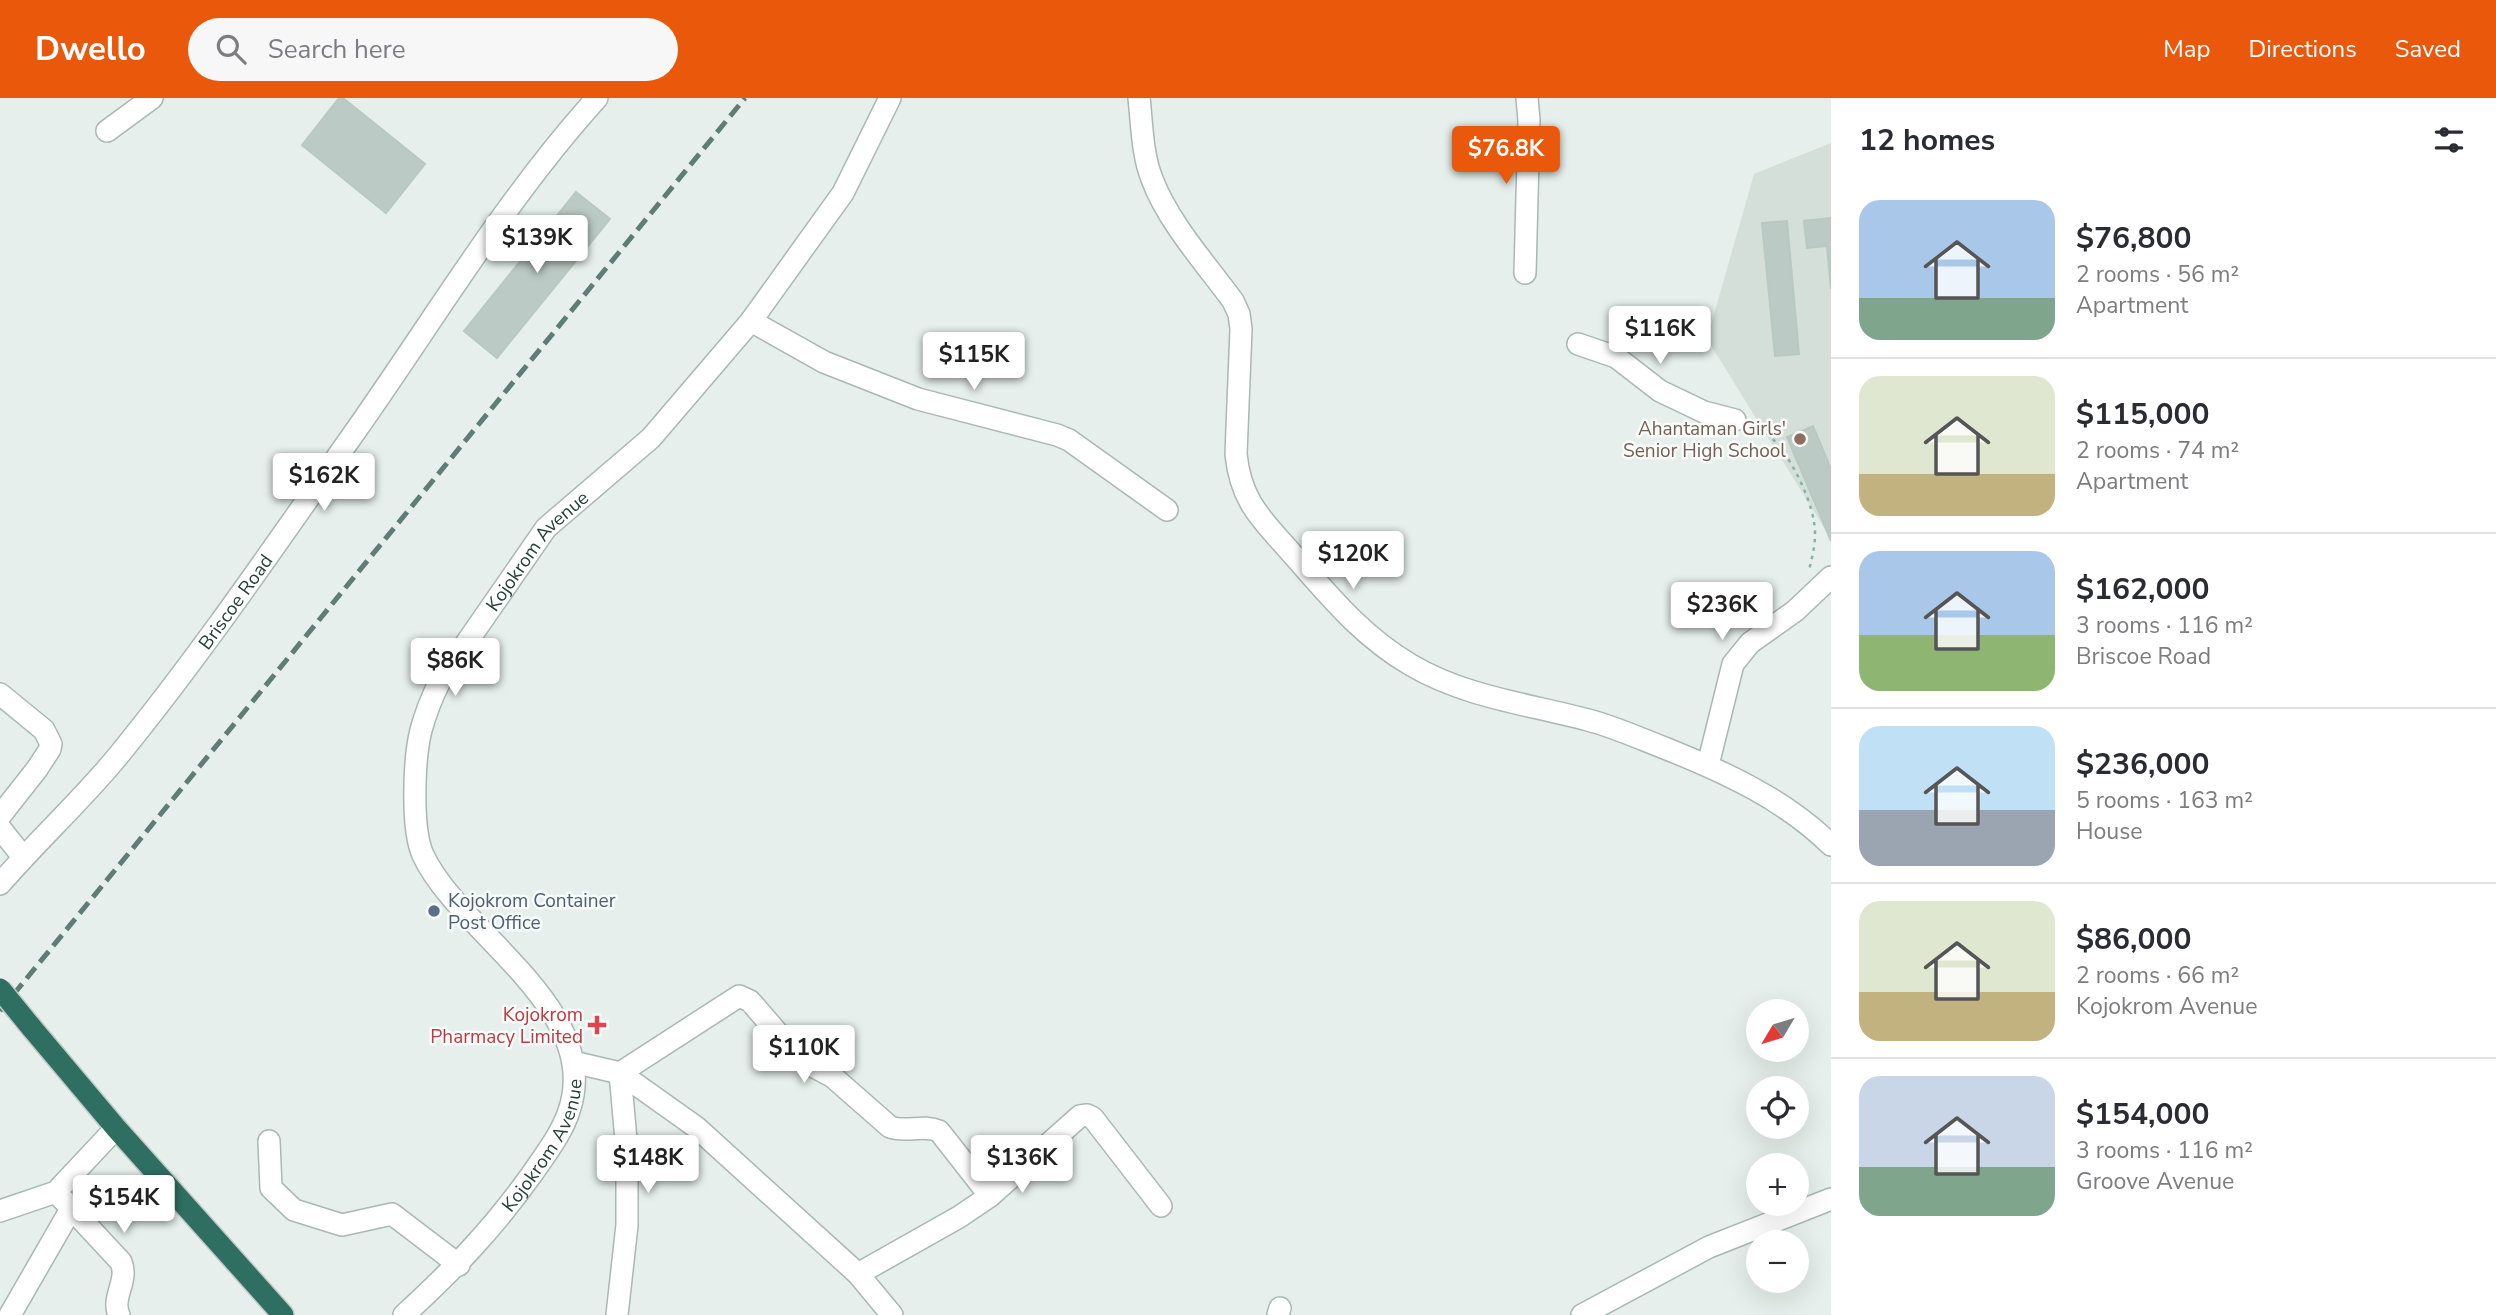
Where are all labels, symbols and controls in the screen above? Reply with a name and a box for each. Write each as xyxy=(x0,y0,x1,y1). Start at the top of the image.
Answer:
search box xyxy=(188,18,678,81)
text: Dwello xyxy=(35,27,146,72)
icon: search xyxy=(212,30,250,68)
text: Search here xyxy=(268,32,406,67)
text: Map xyxy=(2163,33,2210,65)
text: Directions xyxy=(2248,33,2357,65)
text: Saved xyxy=(2395,33,2461,65)
text: 12 homes xyxy=(1859,120,1995,161)
icon: filters xyxy=(2430,121,2468,159)
pin: $76.8K xyxy=(1449,126,1563,186)
text: $76.8K xyxy=(1468,133,1544,164)
pin: $139K xyxy=(488,216,586,275)
text: $76,800 xyxy=(2076,218,2191,259)
text: $139K xyxy=(502,222,572,253)
icon: home xyxy=(1915,228,1999,312)
text: 2 rooms · 56 m² xyxy=(2076,259,2239,290)
text: Apartment xyxy=(2076,290,2188,321)
pin: $116K xyxy=(1611,306,1709,366)
text: $116K xyxy=(1625,313,1695,344)
pin: $115K xyxy=(925,332,1023,392)
text: $115K xyxy=(939,339,1009,370)
text: $115,000 xyxy=(2076,394,2209,435)
icon: home xyxy=(1915,404,1999,488)
place label: Ahantaman Girls' Senior High School xyxy=(1623,416,1786,464)
marker: Ahantaman Girls' Senior High School xyxy=(1792,431,1808,447)
text: 2 rooms · 74 m² xyxy=(2076,435,2239,466)
pin: $162K xyxy=(275,454,373,513)
text: $162K xyxy=(289,460,359,491)
text: Apartment xyxy=(2076,466,2188,497)
street label: Kojokrom Avenue xyxy=(480,485,594,617)
pin: $120K xyxy=(1304,532,1402,591)
text: $120K xyxy=(1318,538,1388,569)
street label: Briscoe Road xyxy=(193,549,279,655)
text: $162,000 xyxy=(2076,569,2209,610)
icon: home xyxy=(1915,579,1999,663)
pin: $236K xyxy=(1673,582,1771,642)
text: $236K xyxy=(1687,589,1757,620)
text: 3 rooms · 116 m² xyxy=(2076,610,2253,641)
pin: $86K xyxy=(414,638,496,698)
text: Briscoe Road xyxy=(2076,641,2211,672)
text: $86K xyxy=(427,645,483,676)
text: $236,000 xyxy=(2076,744,2209,785)
icon: home xyxy=(1915,754,1999,838)
text: 5 rooms · 163 m² xyxy=(2076,785,2253,816)
text: House xyxy=(2076,816,2143,847)
place label: Kojokrom Container Post Office xyxy=(448,888,616,936)
marker: Kojokrom Container Post Office xyxy=(426,903,442,919)
text: $86,000 xyxy=(2076,919,2191,960)
icon: home xyxy=(1915,929,1999,1013)
text: 2 rooms · 66 m² xyxy=(2076,960,2239,991)
text: Kojokrom Avenue xyxy=(2076,991,2257,1022)
north arrow xyxy=(1746,999,1810,1062)
map controls xyxy=(1746,999,1809,1293)
place label: Kojokrom Pharmacy Limited xyxy=(430,1002,583,1050)
marker: Kojokrom Pharmacy Limited xyxy=(589,1017,605,1033)
pin: $110K xyxy=(755,1026,853,1085)
text: $110K xyxy=(769,1032,839,1063)
button: locate xyxy=(1746,1076,1809,1139)
street label: Kojokrom Avenue xyxy=(496,1078,589,1218)
text: $154,000 xyxy=(2076,1094,2209,1135)
icon: home xyxy=(1915,1104,1999,1188)
text: 3 rooms · 116 m² xyxy=(2076,1135,2253,1166)
pin: $148K xyxy=(599,1136,697,1195)
pin: $136K xyxy=(973,1136,1071,1195)
text: $148K xyxy=(613,1142,683,1173)
text: $136K xyxy=(987,1142,1057,1173)
button: + xyxy=(1746,1153,1809,1216)
text: Groove Avenue xyxy=(2076,1166,2234,1197)
pin: $154K xyxy=(75,1176,173,1235)
text: $154K xyxy=(89,1182,159,1213)
button: − xyxy=(1746,1230,1809,1293)

